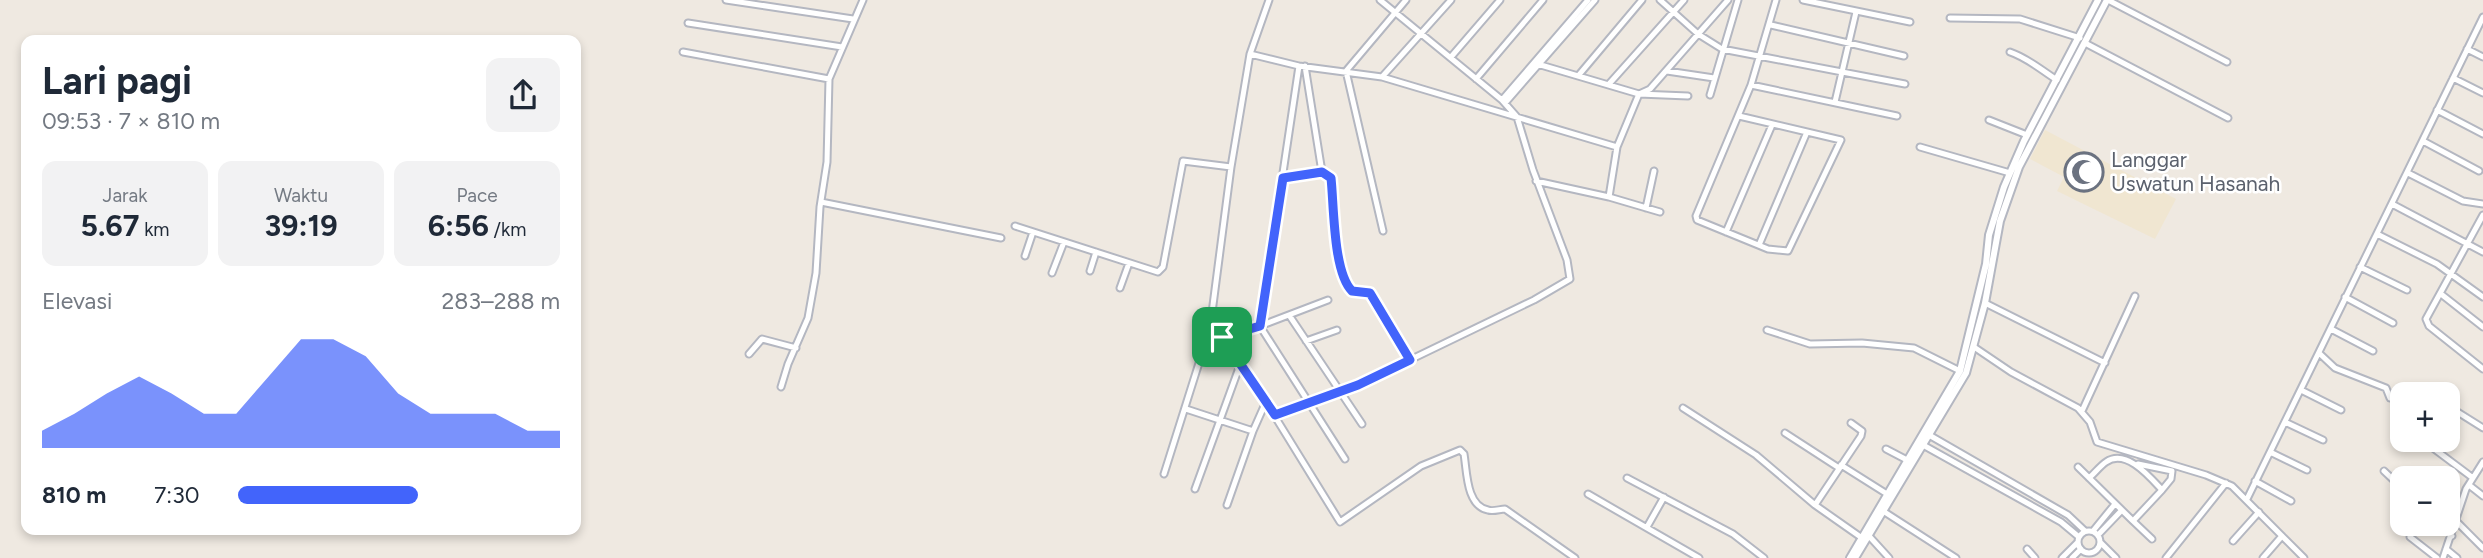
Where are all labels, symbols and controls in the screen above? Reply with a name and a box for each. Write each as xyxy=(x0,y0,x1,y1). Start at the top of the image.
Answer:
text: Lari pagi xyxy=(42,58,192,104)
button: share xyxy=(486,58,560,132)
text: 09:53 · 7 × 810 m xyxy=(42,107,220,135)
place label: Langgar Uswatun Hasanah xyxy=(2111,147,2280,196)
mosque icon: Langgar Uswatun Hasanah xyxy=(2063,151,2105,193)
text: Jarak xyxy=(103,184,147,207)
text: Waktu xyxy=(274,184,328,207)
text: Pace xyxy=(456,184,498,207)
text: 5.67 xyxy=(80,207,139,244)
text: 39:19 xyxy=(264,207,338,244)
text: 6:56 xyxy=(428,207,489,244)
text: km xyxy=(139,218,170,241)
text: /km xyxy=(489,218,526,241)
text: Elevasi xyxy=(42,287,112,315)
text: 283–288 m xyxy=(442,287,560,315)
pin xyxy=(1192,307,1252,367)
icon: arrive xyxy=(1203,318,1241,356)
map controls xyxy=(2390,382,2460,536)
button: + xyxy=(2390,382,2460,452)
button: − xyxy=(2390,466,2460,536)
text: 810 m xyxy=(42,481,106,509)
text: 7:30 xyxy=(154,481,199,509)

